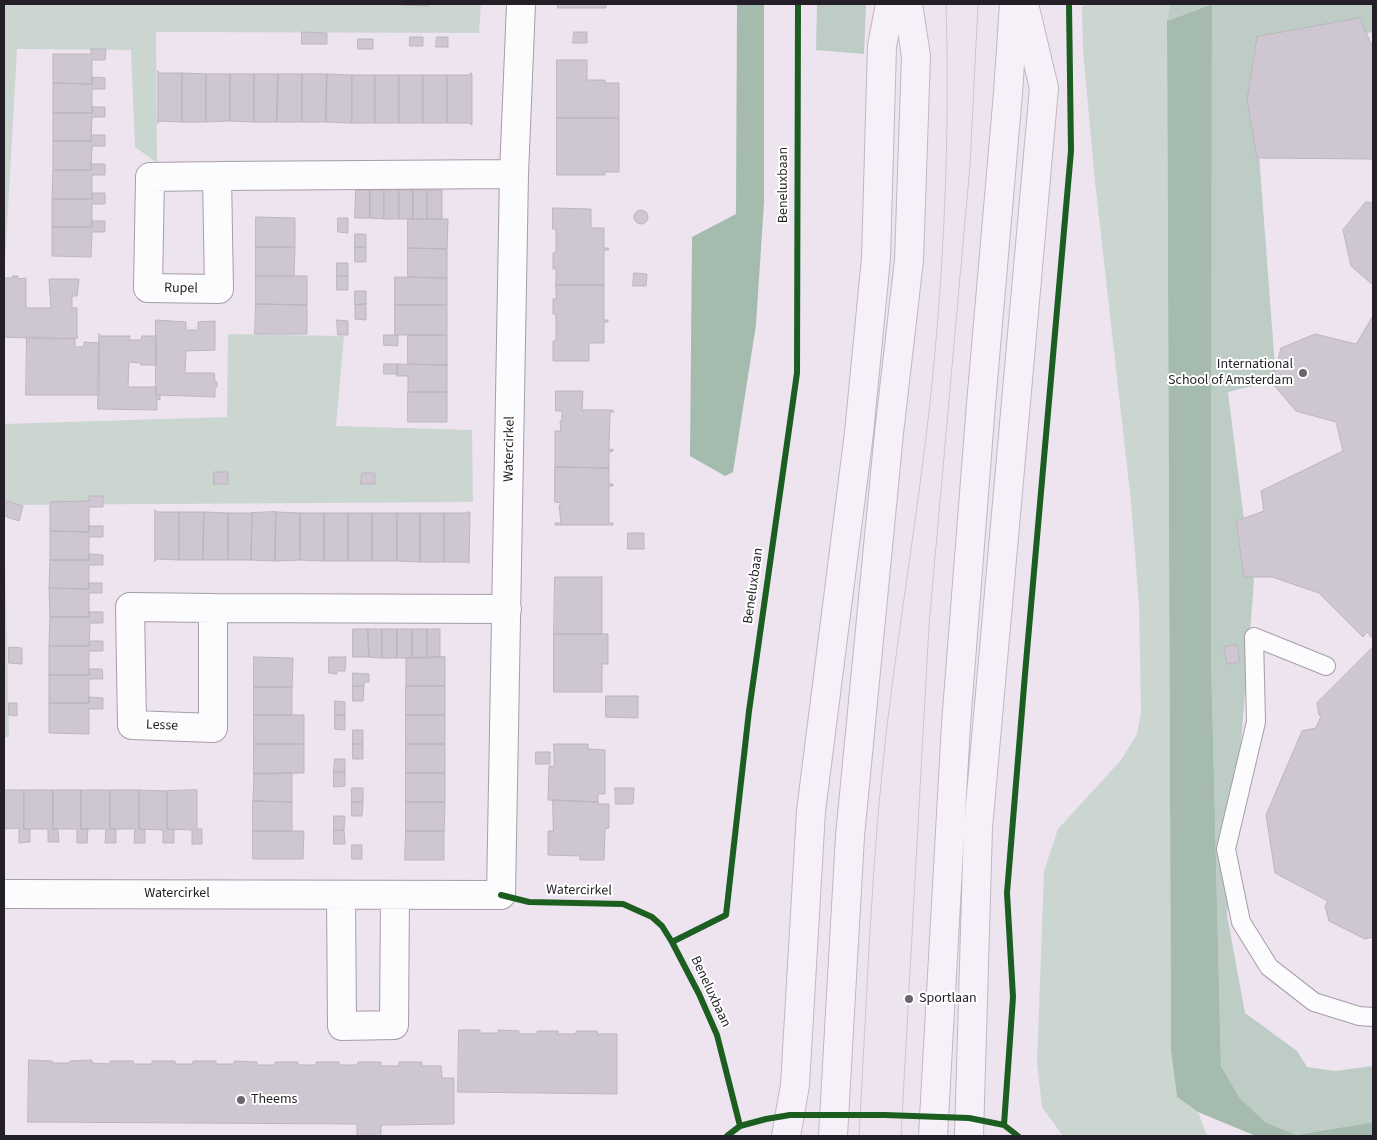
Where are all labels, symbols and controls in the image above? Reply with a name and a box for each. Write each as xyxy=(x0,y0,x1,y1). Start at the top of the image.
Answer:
street label: Beneluxbaan xyxy=(776,147,792,223)
street label: Rupel xyxy=(164,280,198,298)
place label: International School of Amsterdam xyxy=(1168,357,1293,390)
marker: International School of Amsterdam xyxy=(1297,367,1309,379)
street label: Watercirkel xyxy=(501,416,519,482)
street label: Beneluxbaan xyxy=(740,547,768,625)
street label: Lesse xyxy=(146,717,178,735)
street label: Watercirkel xyxy=(546,882,612,900)
street label: Watercirkel xyxy=(144,886,210,902)
street label: Beneluxbaan xyxy=(686,954,734,1030)
place label: Sportlaan xyxy=(919,991,977,1007)
marker: Sportlaan xyxy=(903,993,915,1005)
place label: Theems xyxy=(251,1092,297,1108)
marker: Theems xyxy=(235,1094,247,1106)

